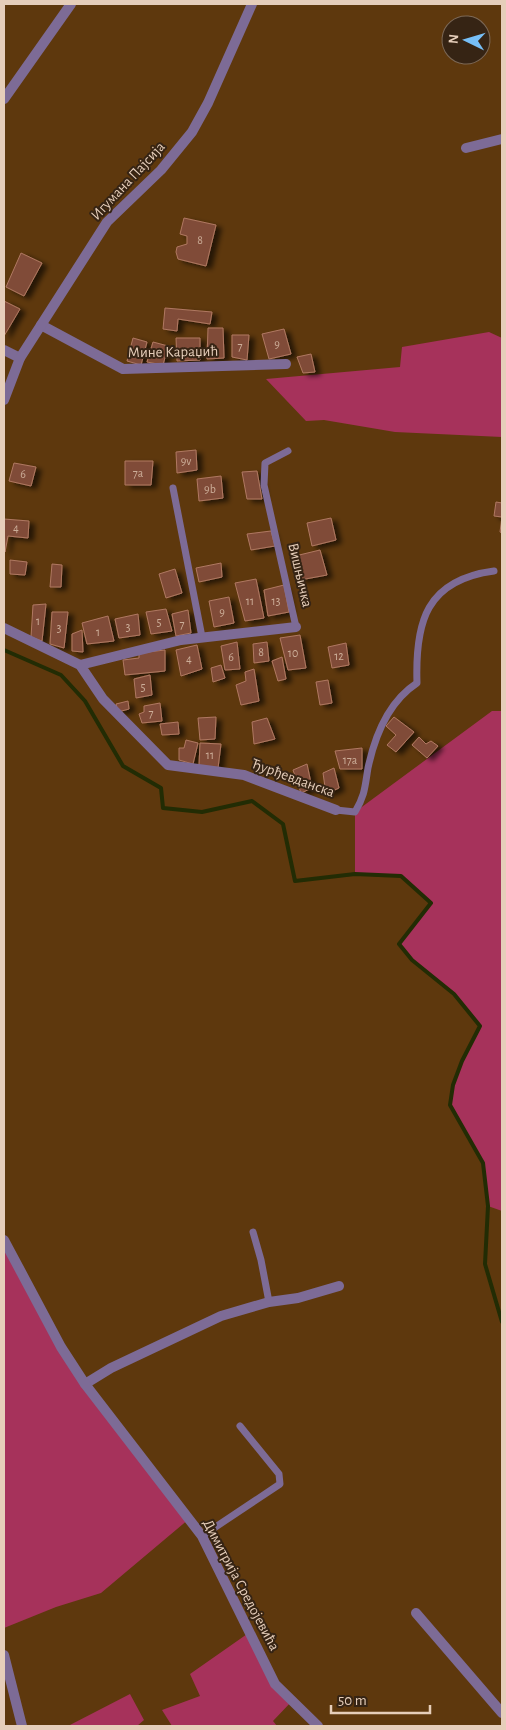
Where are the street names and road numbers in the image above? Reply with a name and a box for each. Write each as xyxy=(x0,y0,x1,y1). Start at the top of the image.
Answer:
street label: Игумана Пајсија xyxy=(88,139,168,223)
street label: Мине Караџић xyxy=(128,344,218,360)
street label: Вишњичка xyxy=(285,541,315,609)
street label: Ђурђевданска xyxy=(250,756,337,800)
street label: Димитрија Средојевића xyxy=(200,1517,282,1653)

